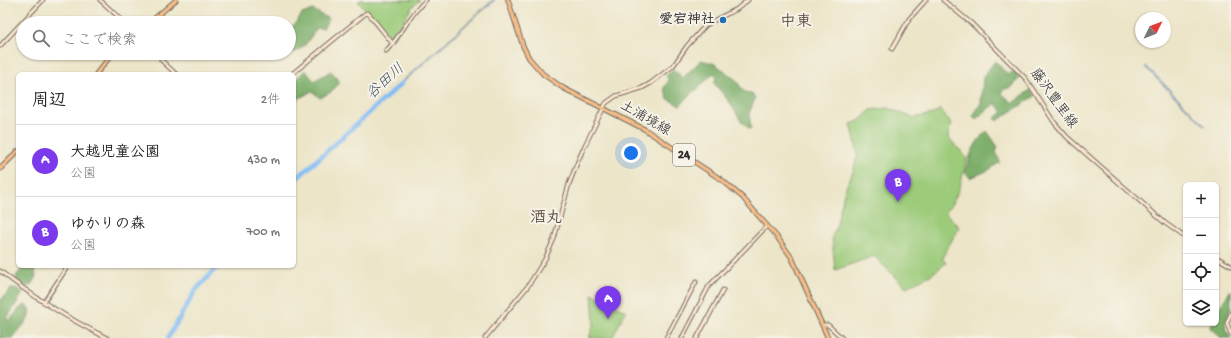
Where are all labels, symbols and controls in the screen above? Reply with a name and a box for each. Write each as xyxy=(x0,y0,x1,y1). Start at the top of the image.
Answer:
place label: 愛宕神社 xyxy=(659,11,715,29)
district label: 中東 xyxy=(780,12,812,33)
north arrow xyxy=(1135,12,1171,48)
marker: 愛宕神社 xyxy=(718,15,728,25)
search box xyxy=(16,16,296,60)
icon: search xyxy=(30,27,52,49)
text: ここで検索 xyxy=(62,32,137,50)
water label: 谷田川 xyxy=(363,60,409,104)
street label: 藤沢豊里線 xyxy=(1026,66,1080,132)
text: 周辺 xyxy=(32,92,66,112)
text: 2件 xyxy=(261,93,280,108)
street label: 土浦境線 xyxy=(617,98,673,140)
your location xyxy=(621,143,641,163)
text: 大越児童公園 xyxy=(70,144,160,162)
road number: 24 xyxy=(673,144,695,166)
text: A xyxy=(41,153,49,168)
text: 430 m xyxy=(247,153,280,168)
text: 公園 xyxy=(70,167,96,182)
pin: B xyxy=(885,169,911,202)
map controls xyxy=(1183,182,1219,326)
button: + xyxy=(1183,182,1219,218)
district label: 酒丸 xyxy=(530,209,562,229)
text: ゆかりの森 xyxy=(70,216,145,234)
button: − xyxy=(1183,218,1219,254)
text: B xyxy=(42,225,48,240)
text: 700 m xyxy=(246,225,280,240)
text: 公園 xyxy=(70,239,96,254)
button: locate xyxy=(1183,254,1219,290)
pin: A xyxy=(595,286,621,319)
button: layers xyxy=(1183,290,1219,326)

